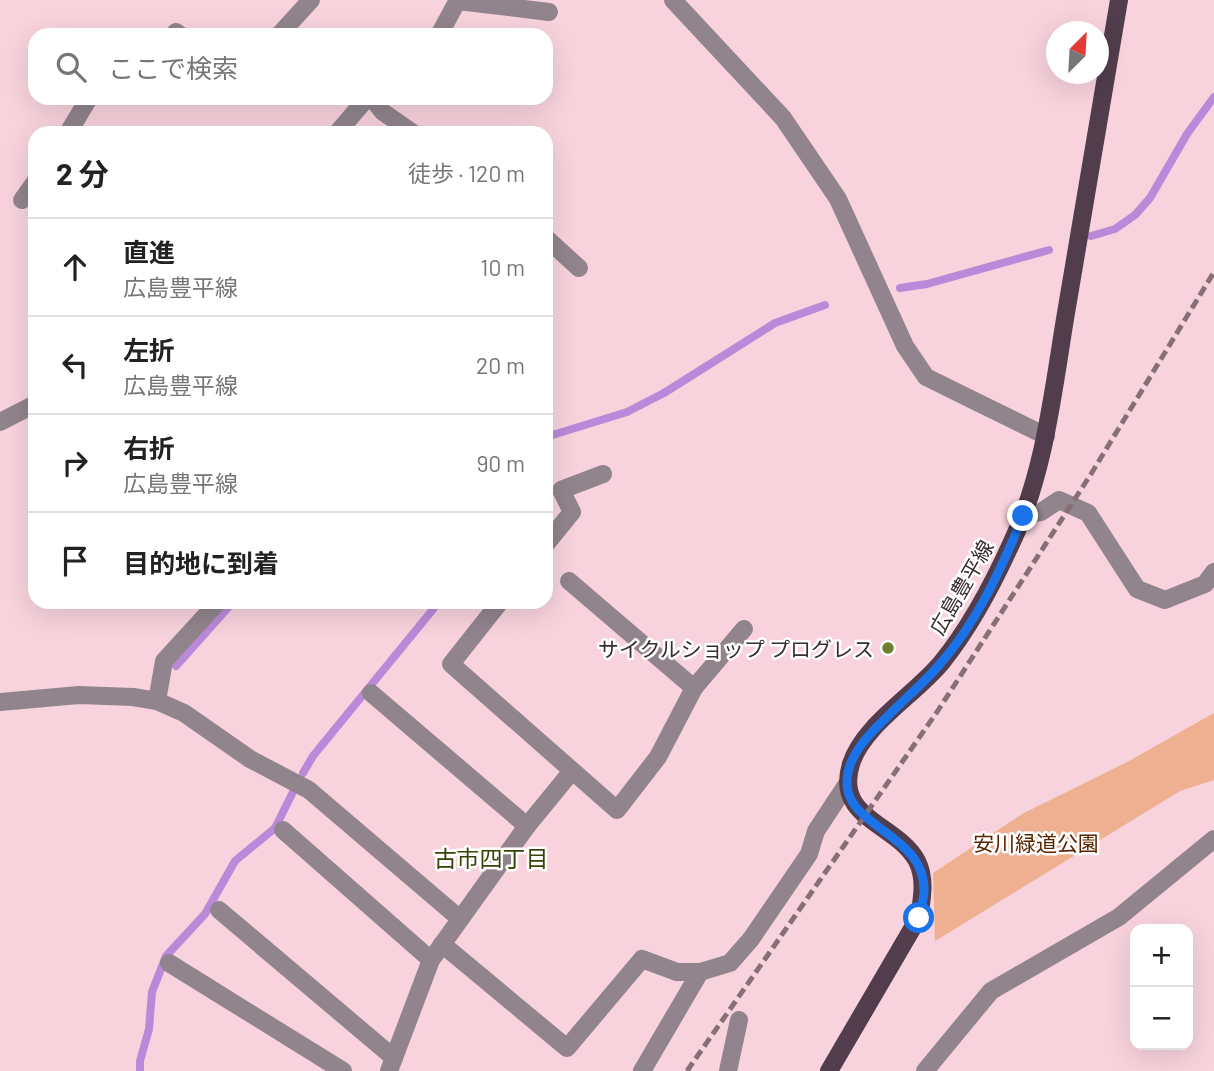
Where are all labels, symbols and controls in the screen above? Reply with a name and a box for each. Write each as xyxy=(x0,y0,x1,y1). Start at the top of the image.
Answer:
north arrow xyxy=(1046,21,1109,84)
search box xyxy=(28,28,553,105)
icon: search xyxy=(52,48,90,86)
text: ここで検索 xyxy=(108,52,238,83)
text: 2 分 xyxy=(56,155,109,191)
text: 徒歩 · 120 m xyxy=(408,159,525,187)
text: 直進 xyxy=(123,236,175,267)
icon: ahead xyxy=(56,248,94,286)
text: 10 m xyxy=(480,253,525,281)
text: 広島豊平線 xyxy=(123,273,238,301)
text: 左折 xyxy=(123,334,175,365)
icon: left xyxy=(56,346,94,384)
text: 20 m xyxy=(476,351,525,379)
text: 広島豊平線 xyxy=(123,371,238,399)
text: 右折 xyxy=(123,432,175,463)
icon: right xyxy=(56,444,94,482)
text: 90 m xyxy=(476,449,525,477)
text: 広島豊平線 xyxy=(123,469,238,497)
route end xyxy=(1007,500,1038,531)
street label: 広島豊平線 xyxy=(924,535,998,639)
icon: arrive xyxy=(56,542,94,580)
text: 目的地に到着 xyxy=(123,547,279,578)
place label: サイクルショップ プログレス xyxy=(598,636,874,661)
marker: サイクルショップ プログレス xyxy=(880,640,896,656)
park label: 安川緑道公園 xyxy=(973,830,1099,855)
district label: 古市四丁目 xyxy=(434,844,549,872)
route start xyxy=(903,902,934,933)
map controls xyxy=(1130,924,1193,1050)
button: + xyxy=(1130,924,1193,987)
button: − xyxy=(1130,987,1193,1050)

